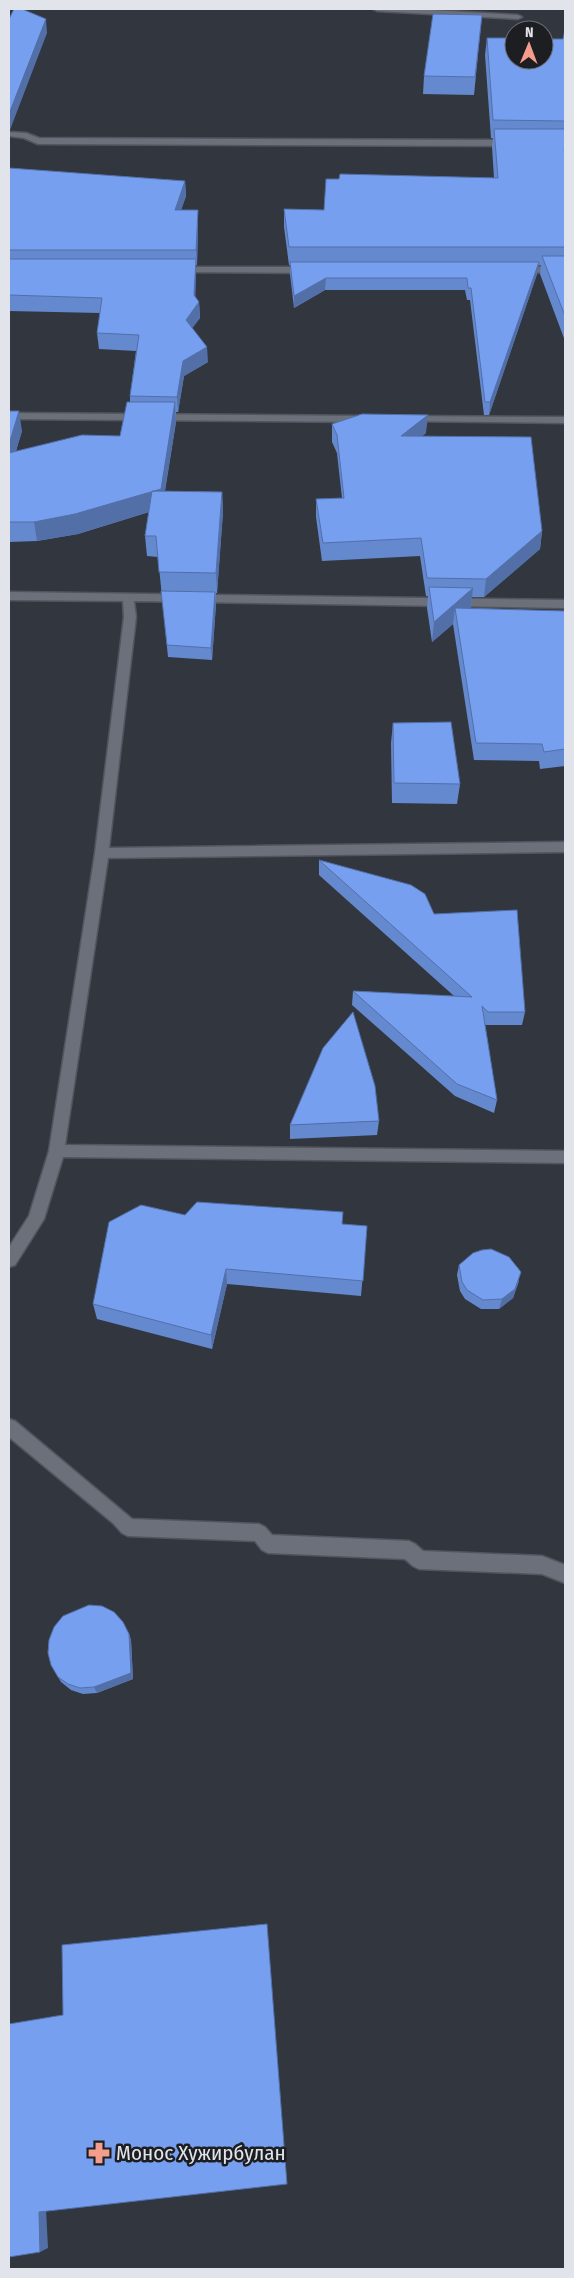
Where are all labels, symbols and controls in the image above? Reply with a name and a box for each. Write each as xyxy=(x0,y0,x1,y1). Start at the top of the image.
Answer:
north arrow xyxy=(504,20,554,70)
text: N xyxy=(525,24,534,41)
pharmacy icon: Монос Хужирбулан xyxy=(86,2140,112,2166)
place label: Монос Хужирбулан xyxy=(116,2140,286,2166)

